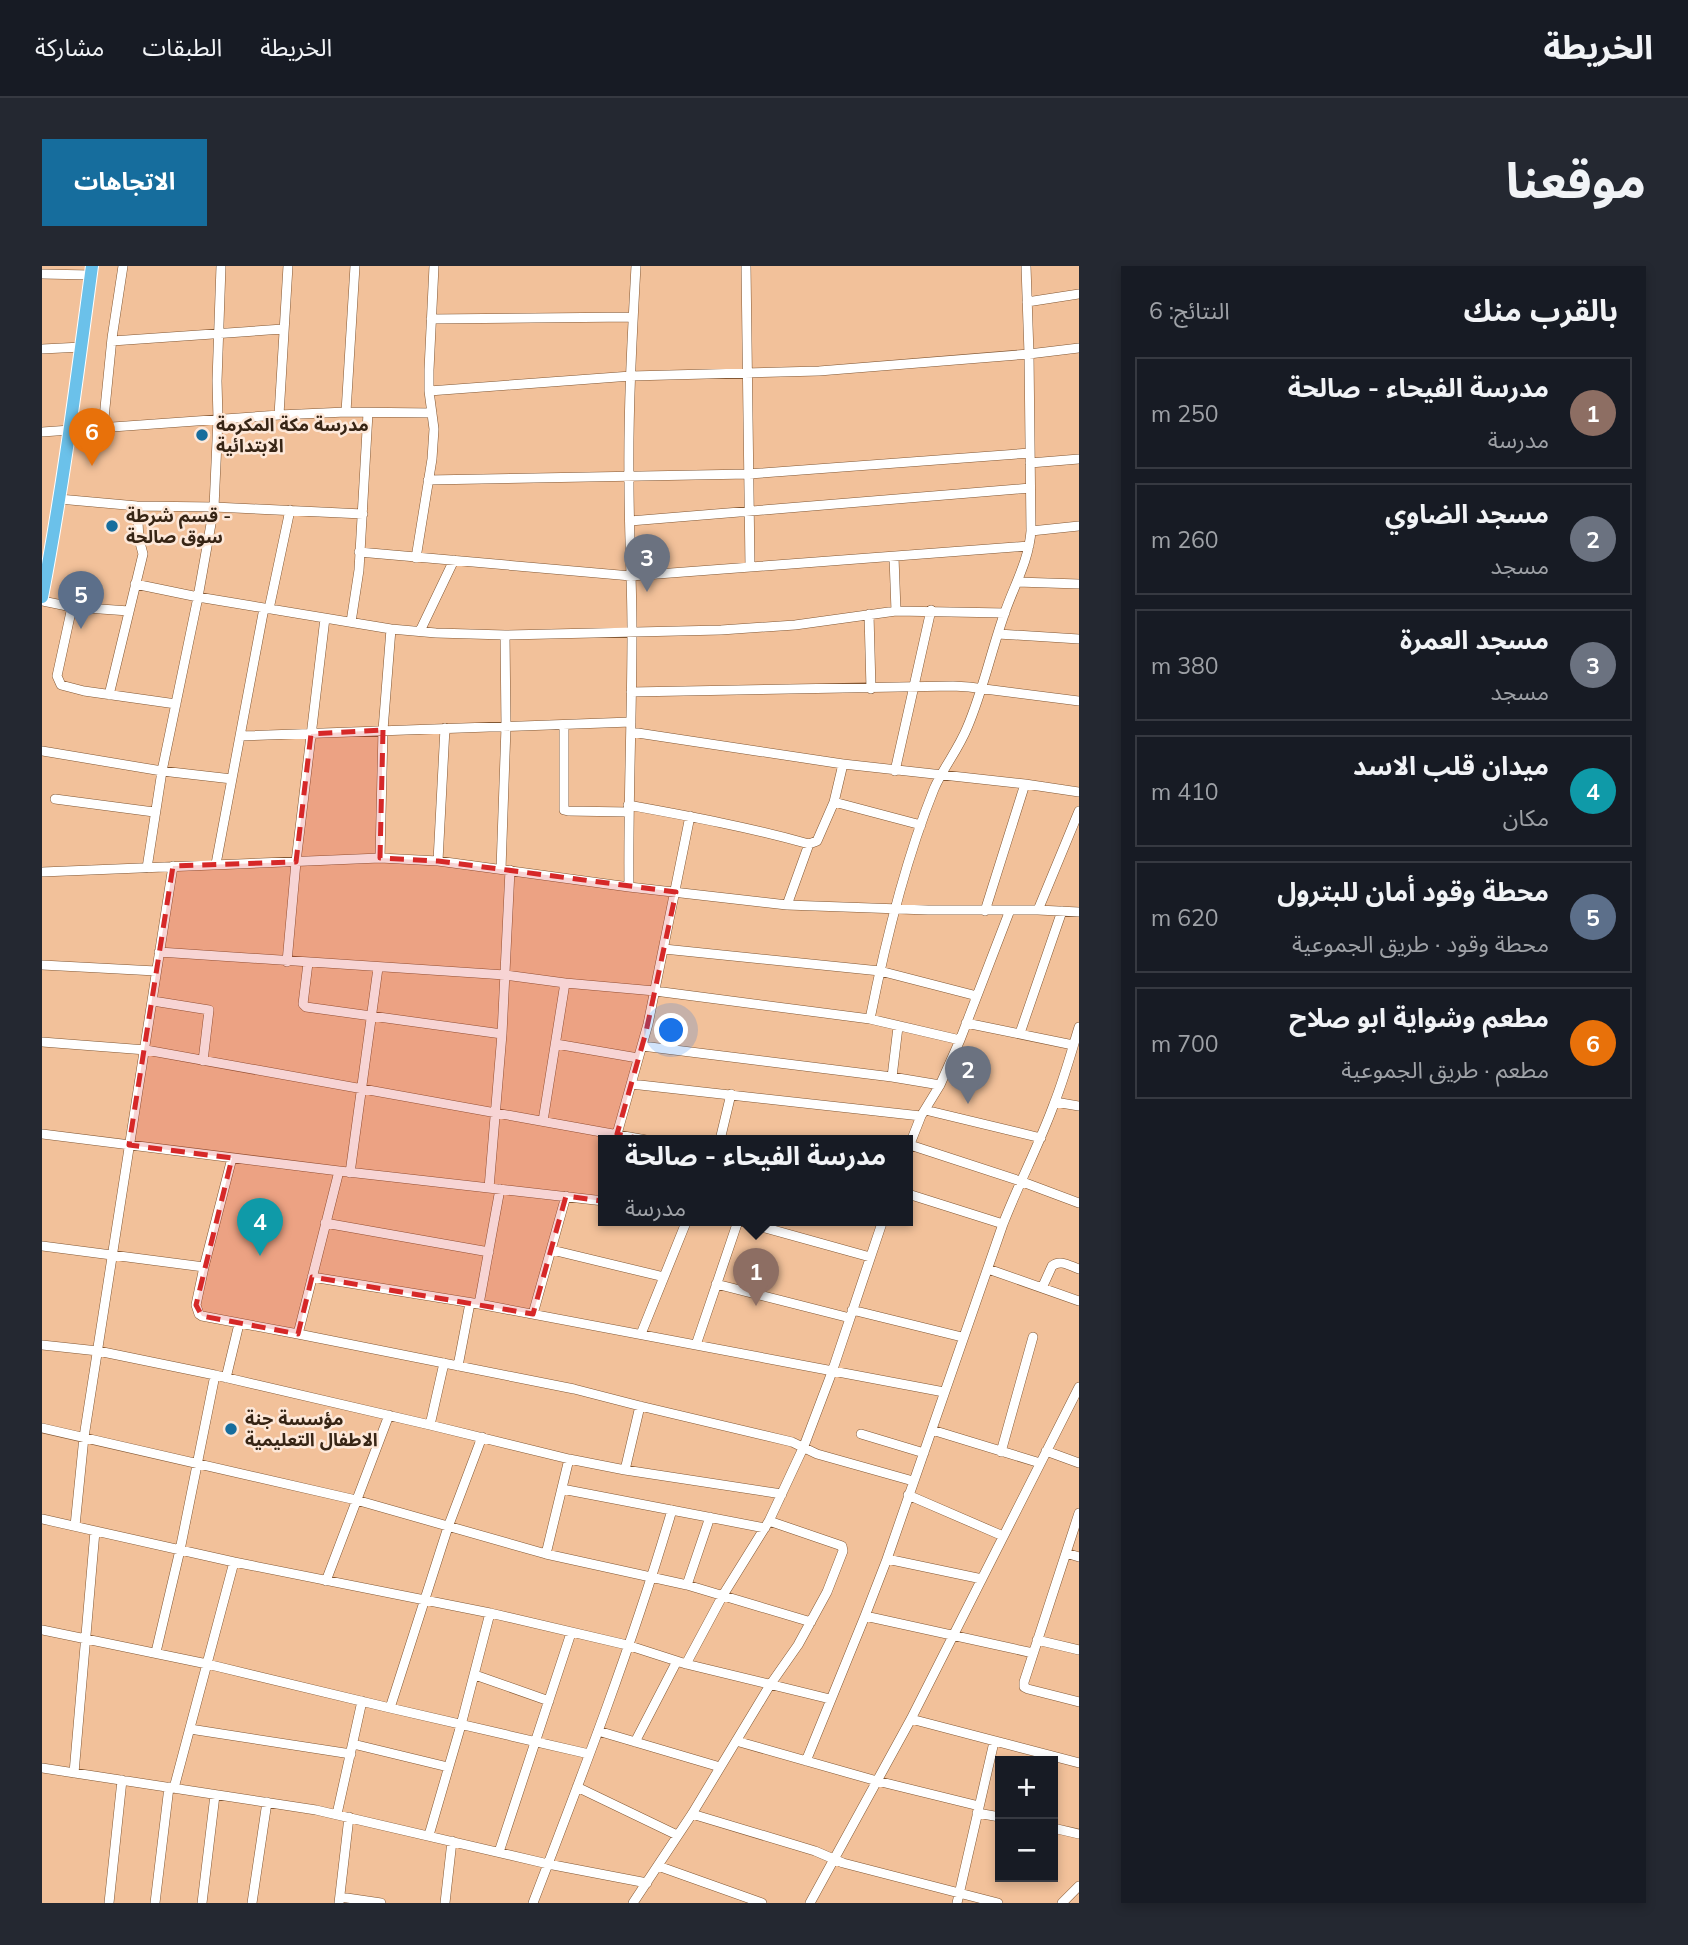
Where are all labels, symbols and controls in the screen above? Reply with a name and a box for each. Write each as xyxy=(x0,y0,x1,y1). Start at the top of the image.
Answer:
text: الخريطة xyxy=(1543,26,1653,67)
text: مشاركة xyxy=(35,32,104,62)
text: الطبقات xyxy=(142,32,222,62)
text: الخريطة xyxy=(260,32,332,62)
button: الاتجاهات xyxy=(42,139,207,226)
text: موقعنا xyxy=(1506,149,1646,210)
text: بالقرب منك xyxy=(1464,291,1618,329)
text: النتائج: 6 xyxy=(1149,296,1230,325)
text: مدرسة الفيحاء - صالحة xyxy=(1288,371,1549,404)
text: 250 m xyxy=(1151,399,1219,428)
text: 1 xyxy=(1586,399,1600,428)
pin: 6 xyxy=(69,408,115,466)
place label: مدرسة مكة المكرمة الابتدائية xyxy=(216,413,369,457)
text: مدرسة xyxy=(1488,425,1549,454)
marker: مدرسة مكة المكرمة الابتدائية xyxy=(194,427,210,443)
text: مسجد الضاوي xyxy=(1385,497,1549,530)
place label: قسم شرطة - سوق صالحة xyxy=(126,504,231,548)
marker: قسم شرطة - سوق صالحة xyxy=(104,518,120,534)
text: 260 m xyxy=(1151,525,1219,554)
text: 2 xyxy=(1586,525,1600,554)
pin: 3 xyxy=(624,534,670,592)
text: مسجد xyxy=(1490,551,1549,580)
pin: 5 xyxy=(58,571,104,629)
text: مسجد العمرة xyxy=(1400,623,1549,656)
text: 380 m xyxy=(1151,651,1219,680)
text: 3 xyxy=(1586,651,1600,680)
text: مسجد xyxy=(1490,677,1549,706)
text: ميدان قلب الاسد xyxy=(1353,749,1549,782)
text: 410 m xyxy=(1151,777,1219,806)
text: 4 xyxy=(1586,777,1600,806)
text: مكان xyxy=(1503,803,1549,832)
text: محطة وقود أمان للبترول xyxy=(1277,875,1549,908)
text: 620 m xyxy=(1151,903,1219,932)
text: 5 xyxy=(1586,903,1600,932)
text: محطة وقود · طريق الجموعية xyxy=(1292,929,1549,958)
text: مطعم وشواية ابو صلاح xyxy=(1289,1001,1549,1034)
your location xyxy=(654,1013,688,1047)
text: 700 m xyxy=(1151,1029,1219,1058)
text: 6 xyxy=(1586,1029,1600,1058)
pin: 2 xyxy=(945,1046,991,1104)
text: مطعم · طريق الجموعية xyxy=(1341,1055,1549,1084)
popup xyxy=(598,1135,913,1226)
text: مدرسة الفيحاء - صالحة xyxy=(625,1139,886,1172)
text: مدرسة xyxy=(625,1193,686,1222)
pin: 4 xyxy=(237,1198,283,1256)
pin: 1 xyxy=(733,1248,779,1306)
place label: مؤسسة جنة الاطفال التعليمية xyxy=(245,1407,378,1451)
marker: مؤسسة جنة الاطفال التعليمية xyxy=(223,1421,239,1437)
map controls xyxy=(995,1756,1058,1882)
button: + xyxy=(995,1756,1058,1819)
button: − xyxy=(995,1819,1058,1882)

